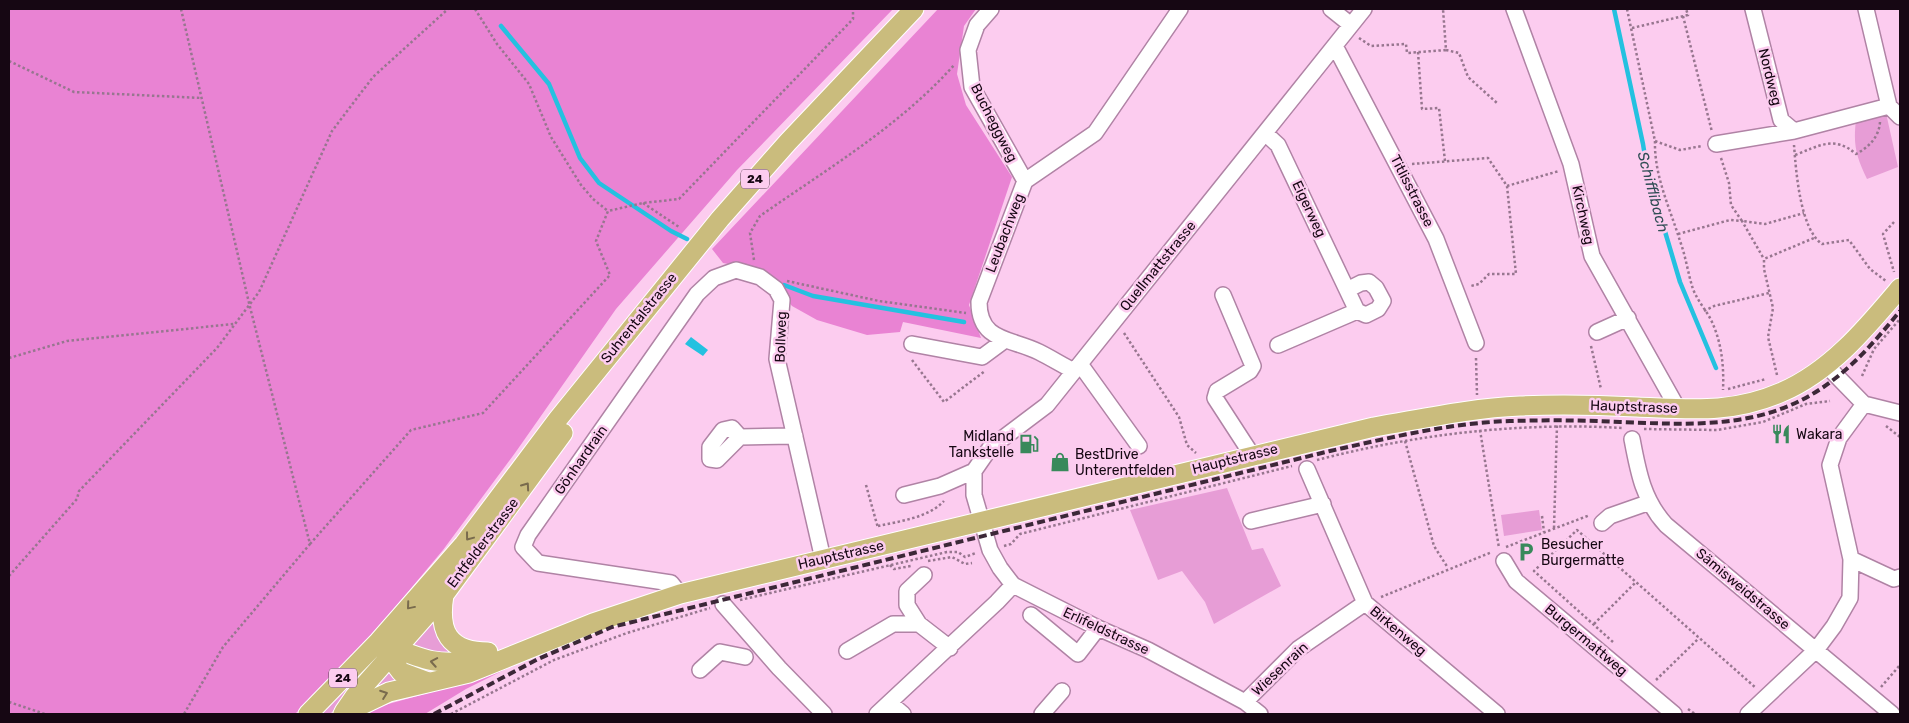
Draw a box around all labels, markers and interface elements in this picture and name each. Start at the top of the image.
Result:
street label: Nordweg [1755,47,1785,107]
street label: Bucheggweg [967,81,1021,165]
water label: Schifflibach [1634,150,1672,234]
street label: Titlisstrasse [1387,152,1437,230]
road number: 24 [741,170,769,188]
street label: Eigerweg [1288,178,1330,240]
street label: Kirchweg [1568,184,1598,246]
street label: Leubachweg [982,191,1028,275]
street label: Quellmattstrasse [1116,217,1200,315]
street label: Suhrentalstrasse [597,269,681,367]
street label: Bollweg [772,311,790,363]
street label: Hauptstrasse [1590,397,1678,417]
street label: Gönhardrain [551,422,611,498]
restaurant icon: Wakara [1770,423,1792,445]
place label: Wakara [1796,426,1842,443]
place label: Midland Tankstelle [949,428,1014,461]
fuel station icon: Midland Tankstelle [1018,433,1040,455]
street label: Hauptstrasse [1190,440,1280,478]
place label: BestDrive Unterentfelden [1075,446,1175,479]
shop icon: BestDrive Unterentfelden [1049,451,1071,473]
one-way arrow [520,482,529,491]
street label: Entfelderstrasse [444,495,522,591]
one-way arrow [466,531,475,541]
place label: Besucher Burgermatte [1541,536,1625,569]
street label: Hauptstrasse [796,537,886,573]
parking icon: Besucher Burgermatte [1515,541,1537,563]
street label: Sämisweidstrasse [1693,545,1794,633]
street label: Burgermattweg [1541,600,1631,680]
one-way arrow [407,601,416,610]
street label: Birkenweg [1366,603,1430,659]
street label: Erlifeldstrasse [1060,604,1152,658]
street label: Wiesenrain [1248,639,1312,699]
one-way arrow [429,658,438,668]
road number: 24 [329,668,357,688]
one-way arrow [379,690,388,700]

